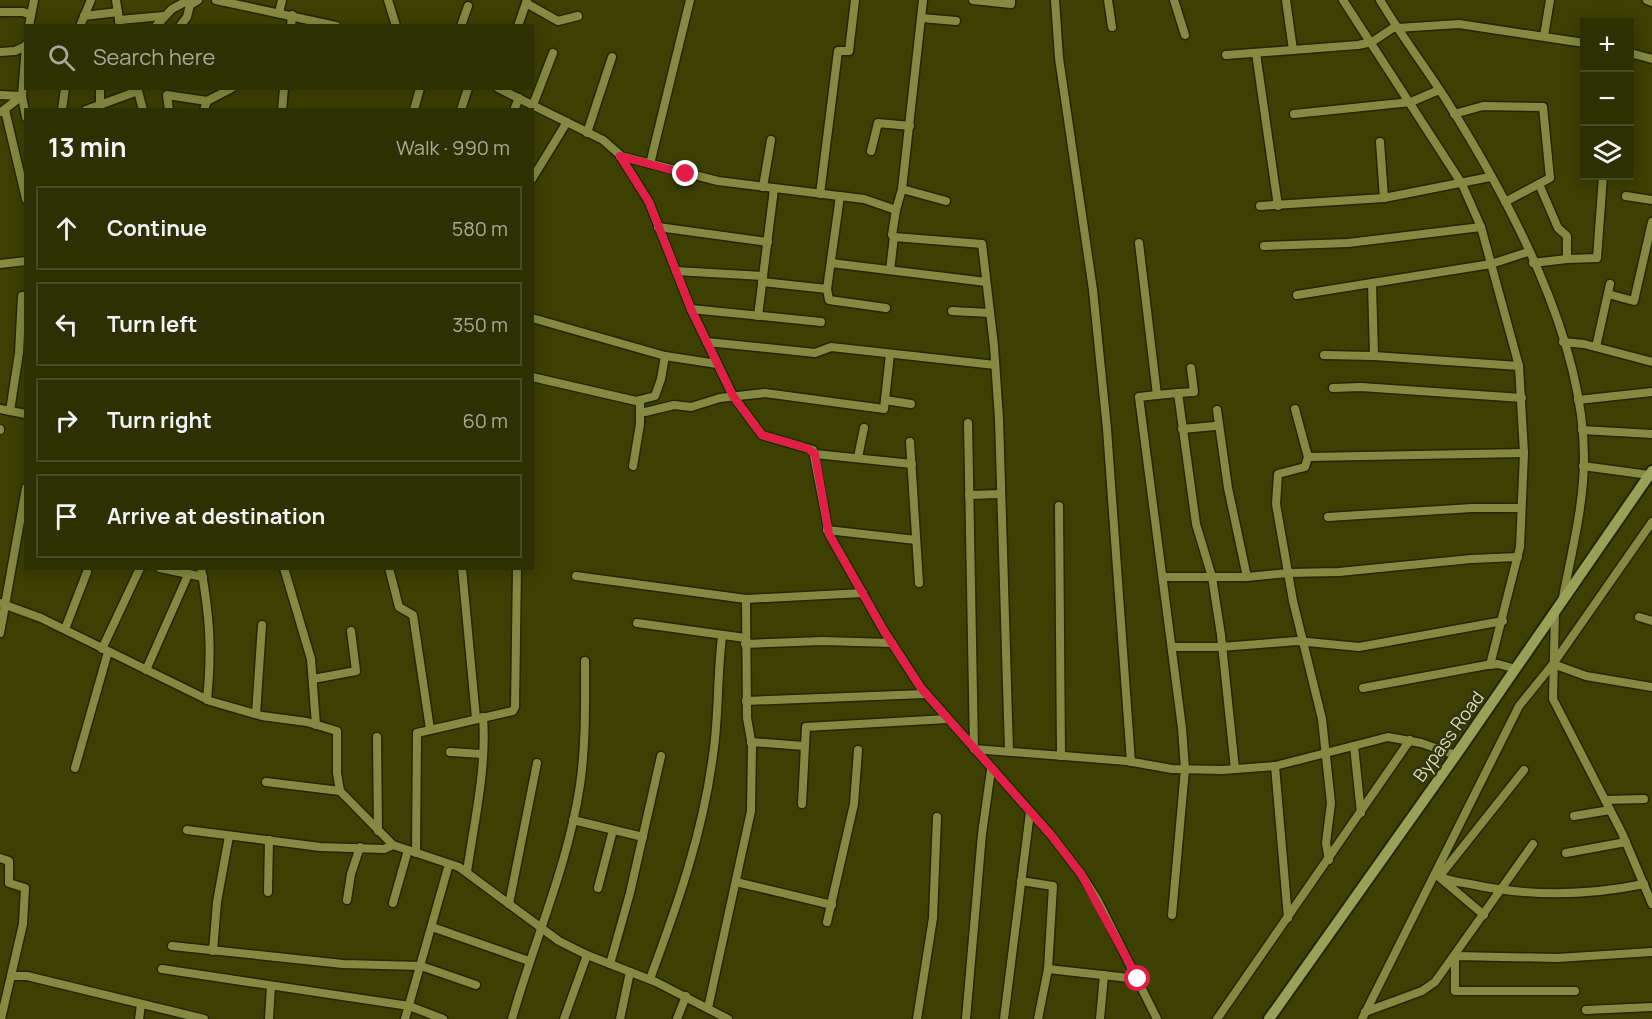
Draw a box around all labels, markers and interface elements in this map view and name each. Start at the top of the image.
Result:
map controls [1580,18,1634,180]
button: + [1580,18,1634,72]
search box [24,24,534,90]
icon: search [45,41,78,74]
text: Search here [93,42,215,72]
button: − [1580,72,1634,126]
button: layers [1580,126,1634,180]
text: 13 min [48,129,127,165]
text: Walk · 990 m [396,134,510,161]
route end [672,160,698,186]
icon: ahead [50,212,83,245]
text: Continue [107,213,207,243]
text: 580 m [452,215,508,242]
icon: left [50,308,83,341]
text: Turn left [107,309,197,339]
text: 350 m [452,311,508,338]
icon: right [50,404,83,437]
text: Turn right [107,405,212,435]
text: 60 m [462,407,508,434]
icon: arrive [50,500,83,533]
text: Arrive at destination [107,501,325,531]
street label: Bypass Road [1407,686,1489,786]
route start [1124,965,1150,991]

